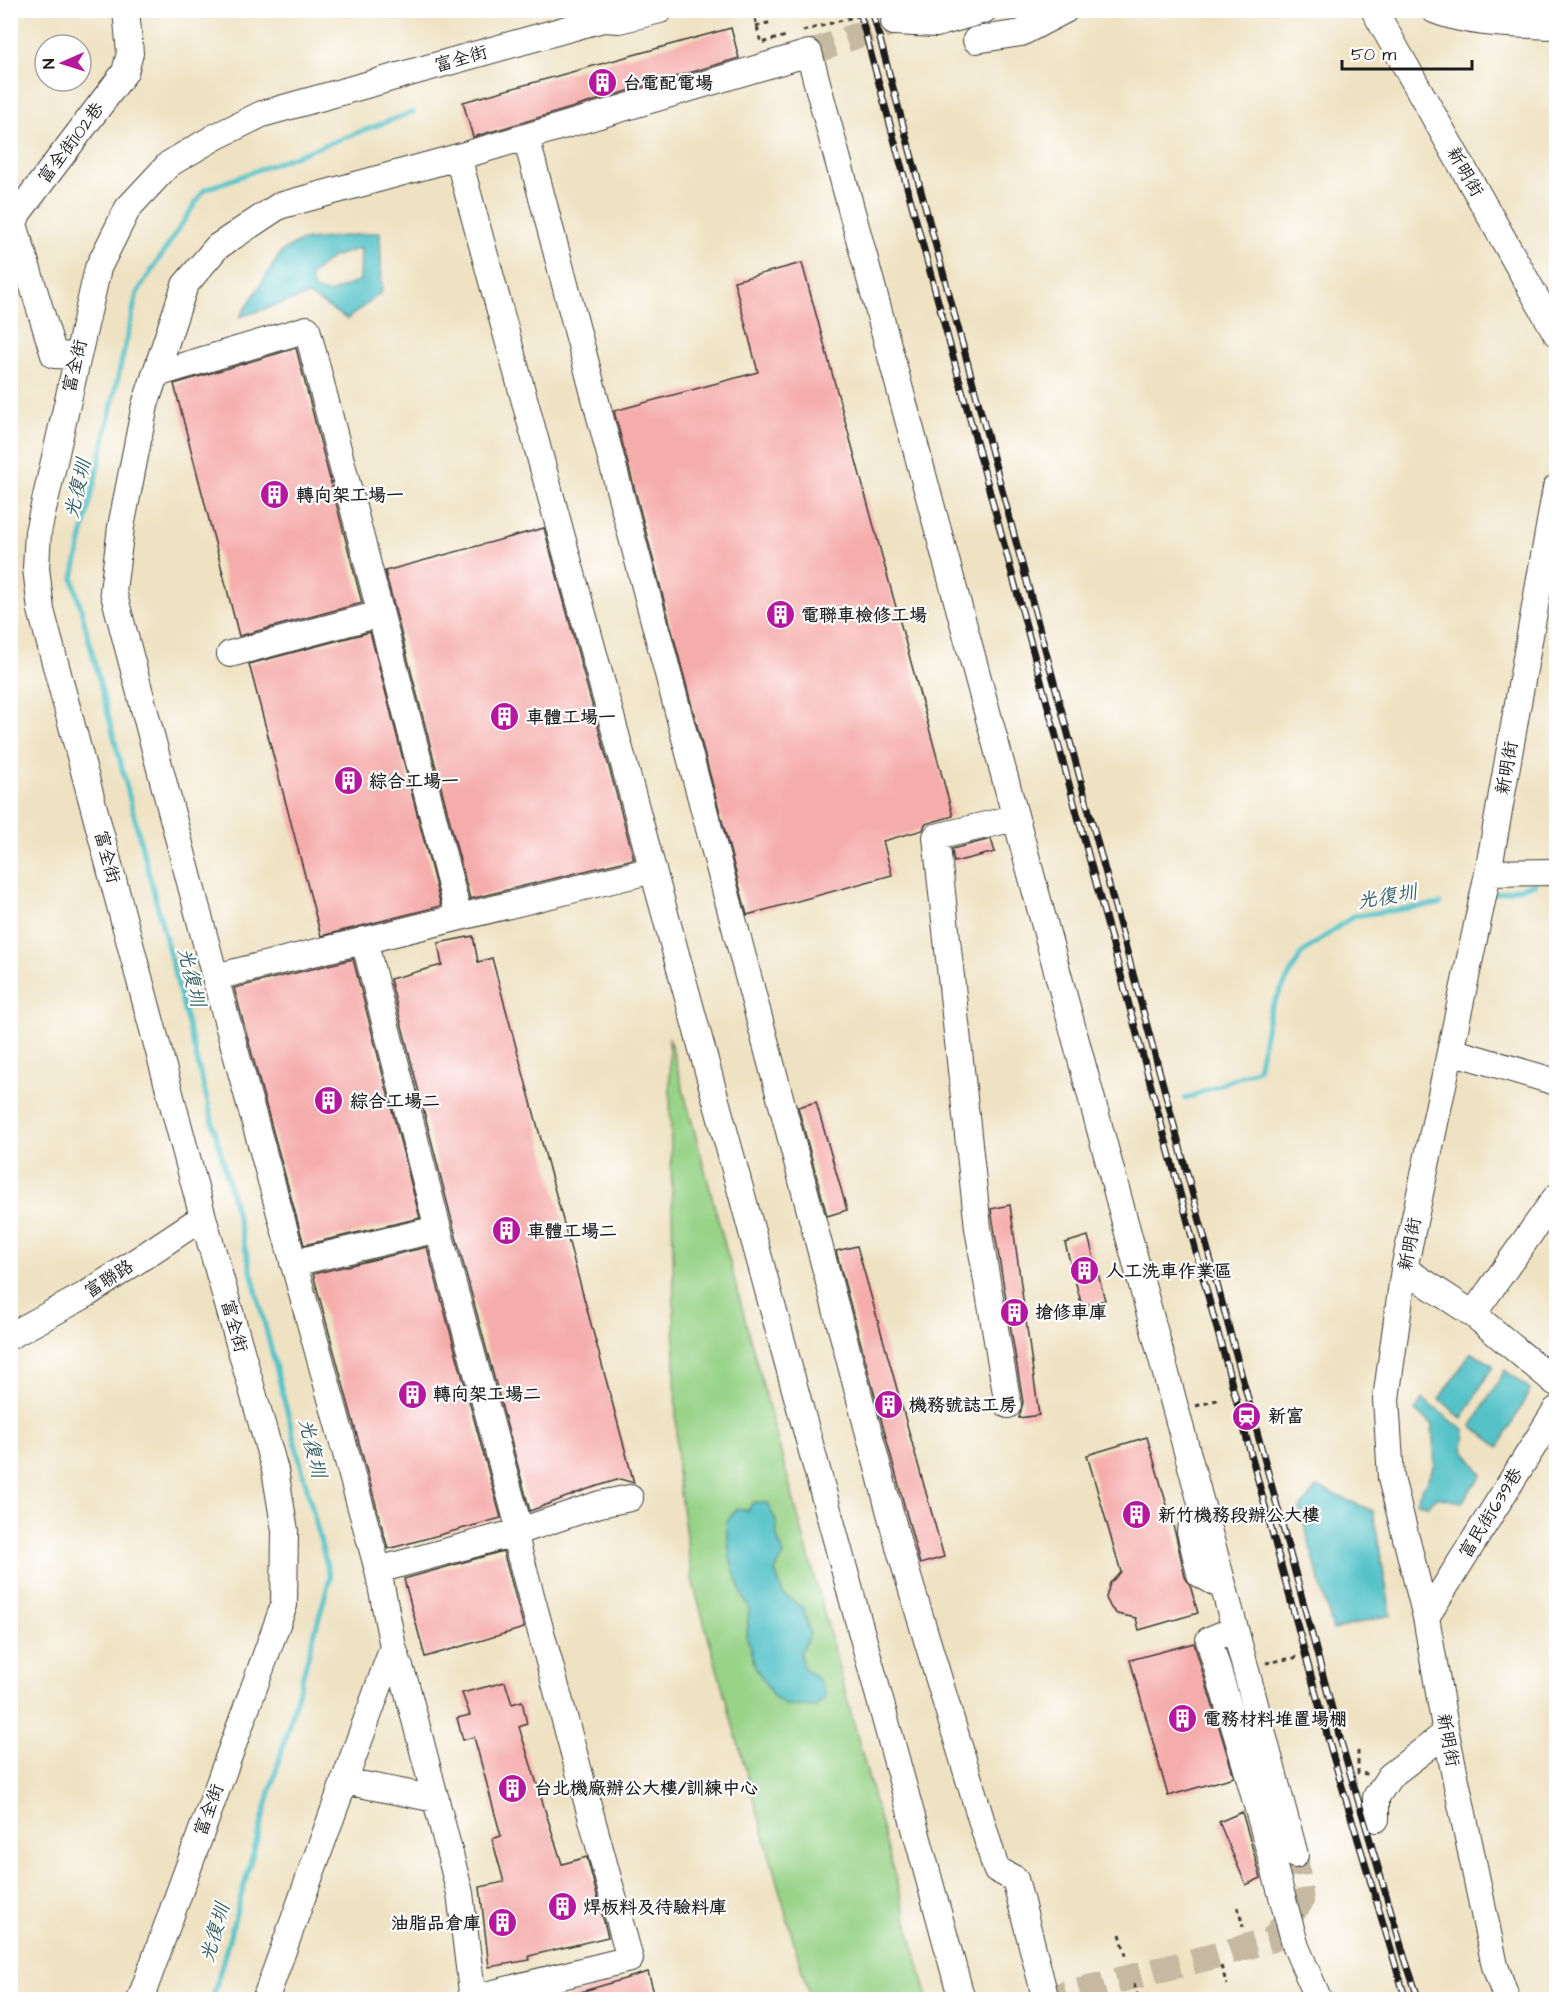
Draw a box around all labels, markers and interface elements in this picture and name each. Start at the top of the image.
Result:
north arrow [33,33,93,93]
scale bar [1342,33,1472,71]
street label: 富全街 [432,40,490,78]
text: 50 m [1351,42,1396,67]
text: N [38,58,60,69]
building icon: 台電配電場 [586,67,618,99]
place label: 台電配電場 [623,71,713,96]
street label: 富全街102巷 [32,97,110,189]
street label: 新明街 [1441,142,1489,202]
street label: 富全街 [57,337,93,395]
water label: 光復圳 [58,455,99,521]
building icon: 轉向架工場一 [259,479,291,511]
place label: 轉向架工場一 [296,483,404,508]
building icon: 電聯車檢修工場 [764,599,796,631]
place label: 電聯車檢修工場 [801,603,927,628]
building icon: 車體工場一 [489,701,521,733]
place label: 車體工場一 [526,705,616,730]
street label: 新明街 [1490,739,1524,797]
building icon: 綜合工場一 [332,765,364,797]
place label: 綜合工場一 [369,769,459,794]
street label: 富全街 [88,828,126,886]
water label: 光復圳 [1355,878,1421,916]
water label: 光復圳 [170,945,212,1011]
building icon: 綜合工場二 [313,1085,345,1117]
place label: 綜合工場二 [350,1089,440,1114]
building icon: 車體工場二 [490,1215,522,1247]
street label: 新明街 [1393,1215,1427,1273]
place label: 車體工場二 [527,1219,617,1244]
street label: 富聯路 [80,1254,138,1304]
building icon: 人工洗車作業區 [1069,1255,1101,1287]
place label: 人工洗車作業區 [1106,1259,1232,1284]
building icon: 搶修車庫 [998,1296,1030,1328]
street label: 富全街 [215,1297,253,1355]
place label: 搶修車庫 [1035,1300,1107,1325]
building icon: 轉向架工場二 [396,1378,428,1410]
place label: 轉向架工場二 [433,1382,541,1407]
building icon: 機務號誌工房 [872,1389,904,1421]
place label: 機務號誌工房 [909,1393,1017,1418]
station icon: 新富 [1231,1400,1263,1432]
place label: 新富 [1268,1404,1304,1429]
water label: 光復圳 [291,1416,333,1482]
street label: 富民街639巷 [1453,1463,1529,1563]
building icon: 新竹機務段辦公大樓 [1121,1499,1153,1531]
place label: 新竹機務段辦公大樓 [1158,1503,1320,1528]
building icon: 電務材料堆置場棚 [1166,1703,1198,1735]
place label: 電務材料堆置場棚 [1203,1707,1347,1732]
street label: 新明街 [1431,1711,1465,1769]
building icon: 台北機廠辦公大樓/訓練中心 [497,1772,529,1804]
place label: 台北機廠辦公大樓/訓練中心 [534,1776,758,1801]
street label: 富全街 [188,1780,230,1840]
building icon: 焊板料及待驗料庫 [546,1891,578,1923]
place label: 焊板料及待驗料庫 [583,1895,727,1920]
water label: 光復圳 [193,1898,237,1966]
building icon: 油脂品倉庫 [486,1907,518,1939]
place label: 油脂品倉庫 [391,1911,481,1936]

